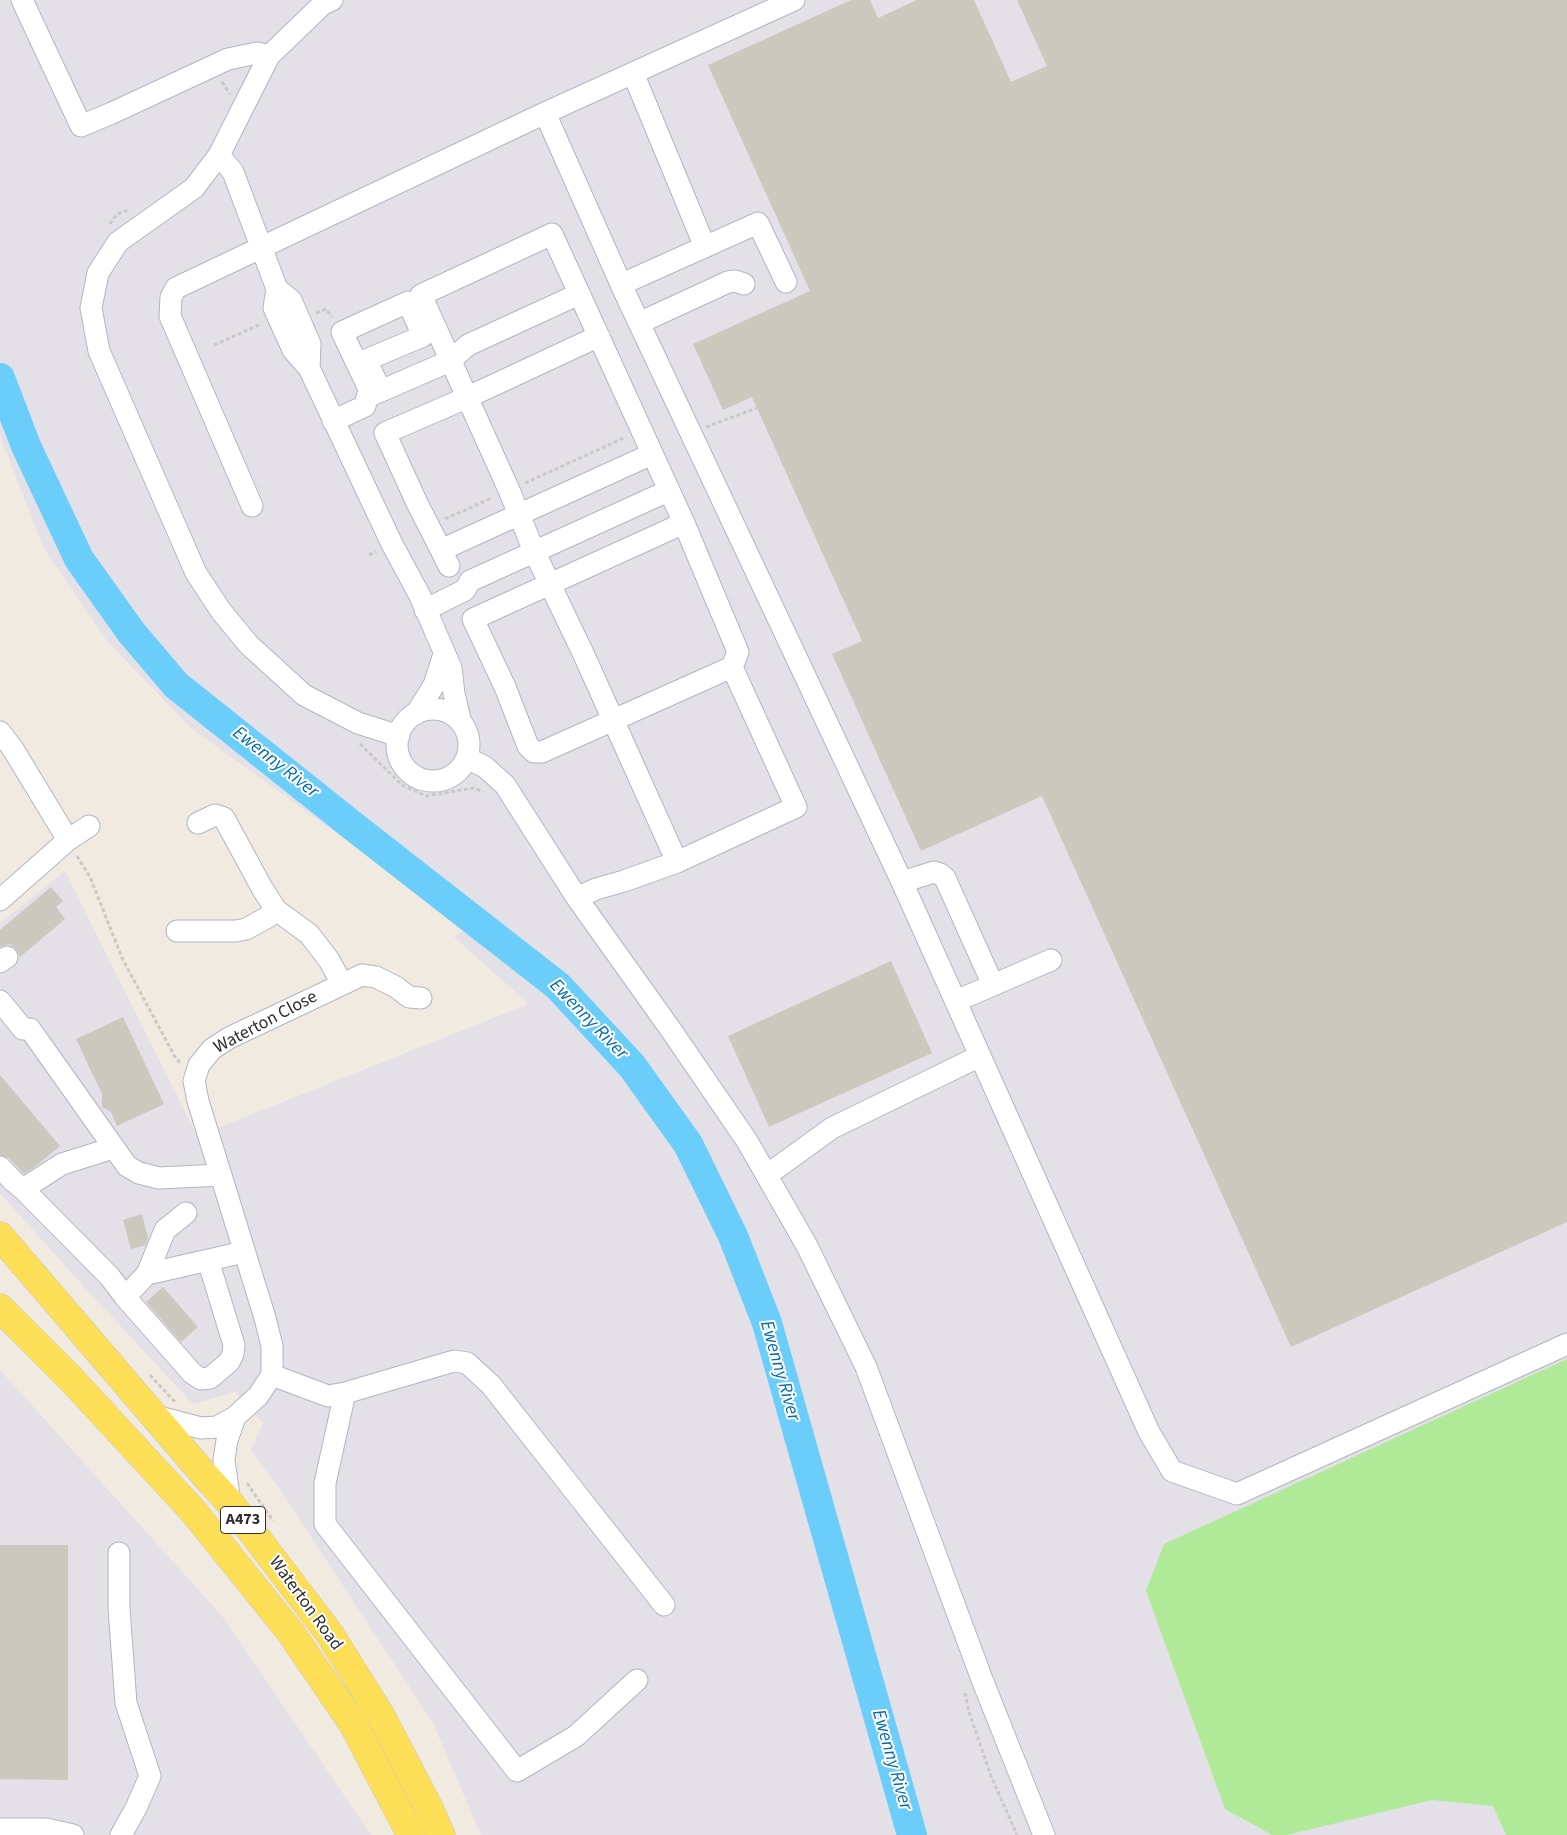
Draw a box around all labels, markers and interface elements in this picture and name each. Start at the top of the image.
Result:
water label: Ewenny River [227,722,323,804]
water label: Ewenny River [544,975,632,1065]
street label: Waterton Close [211,987,321,1059]
water label: Ewenny River [754,1318,804,1424]
road number: A473 [220,1506,266,1534]
street label: Waterton Road [264,1553,346,1655]
water label: Ewenny River [866,1707,916,1813]

